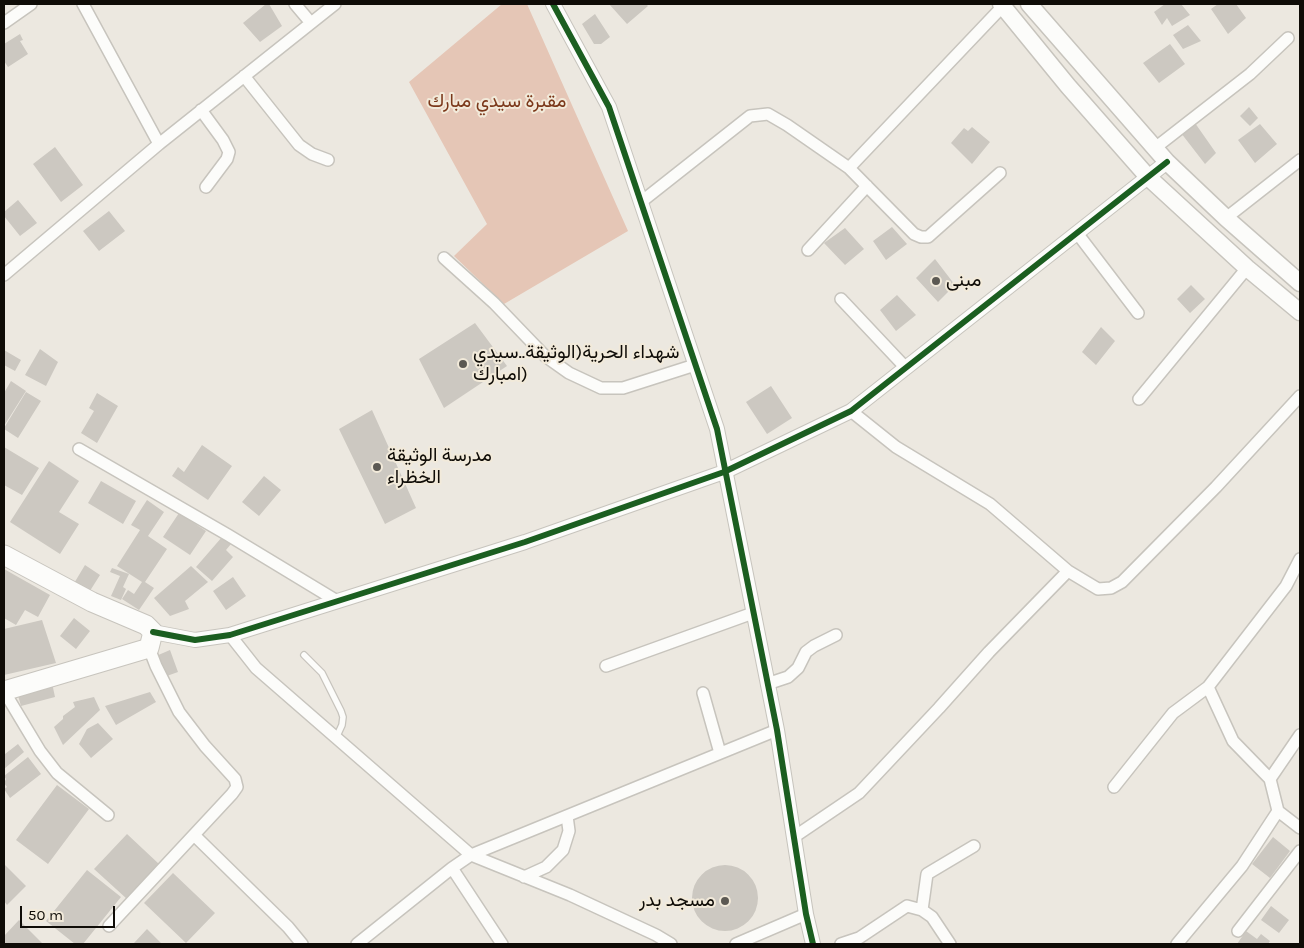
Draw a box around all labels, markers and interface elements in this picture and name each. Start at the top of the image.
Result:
park label: مقبرة سيدي مبارك [428,91,566,113]
place label: مبنى [946,270,981,292]
marker: مبنى [930,275,942,287]
place label: شهداء الحرية(الوثيقة..سيدي امبارك) [473,342,679,386]
marker: شهداء الحرية(الوثيقة..سيدي امبارك) [457,358,469,370]
place label: مدرسة الوثيقة الخظراء [387,445,492,489]
marker: مدرسة الوثيقة الخظراء [371,461,383,473]
place label: مسجد بدر [639,890,715,912]
marker: مسجد بدر [719,895,731,907]
scale bar [22,896,118,928]
text: 50 m [28,906,63,924]

